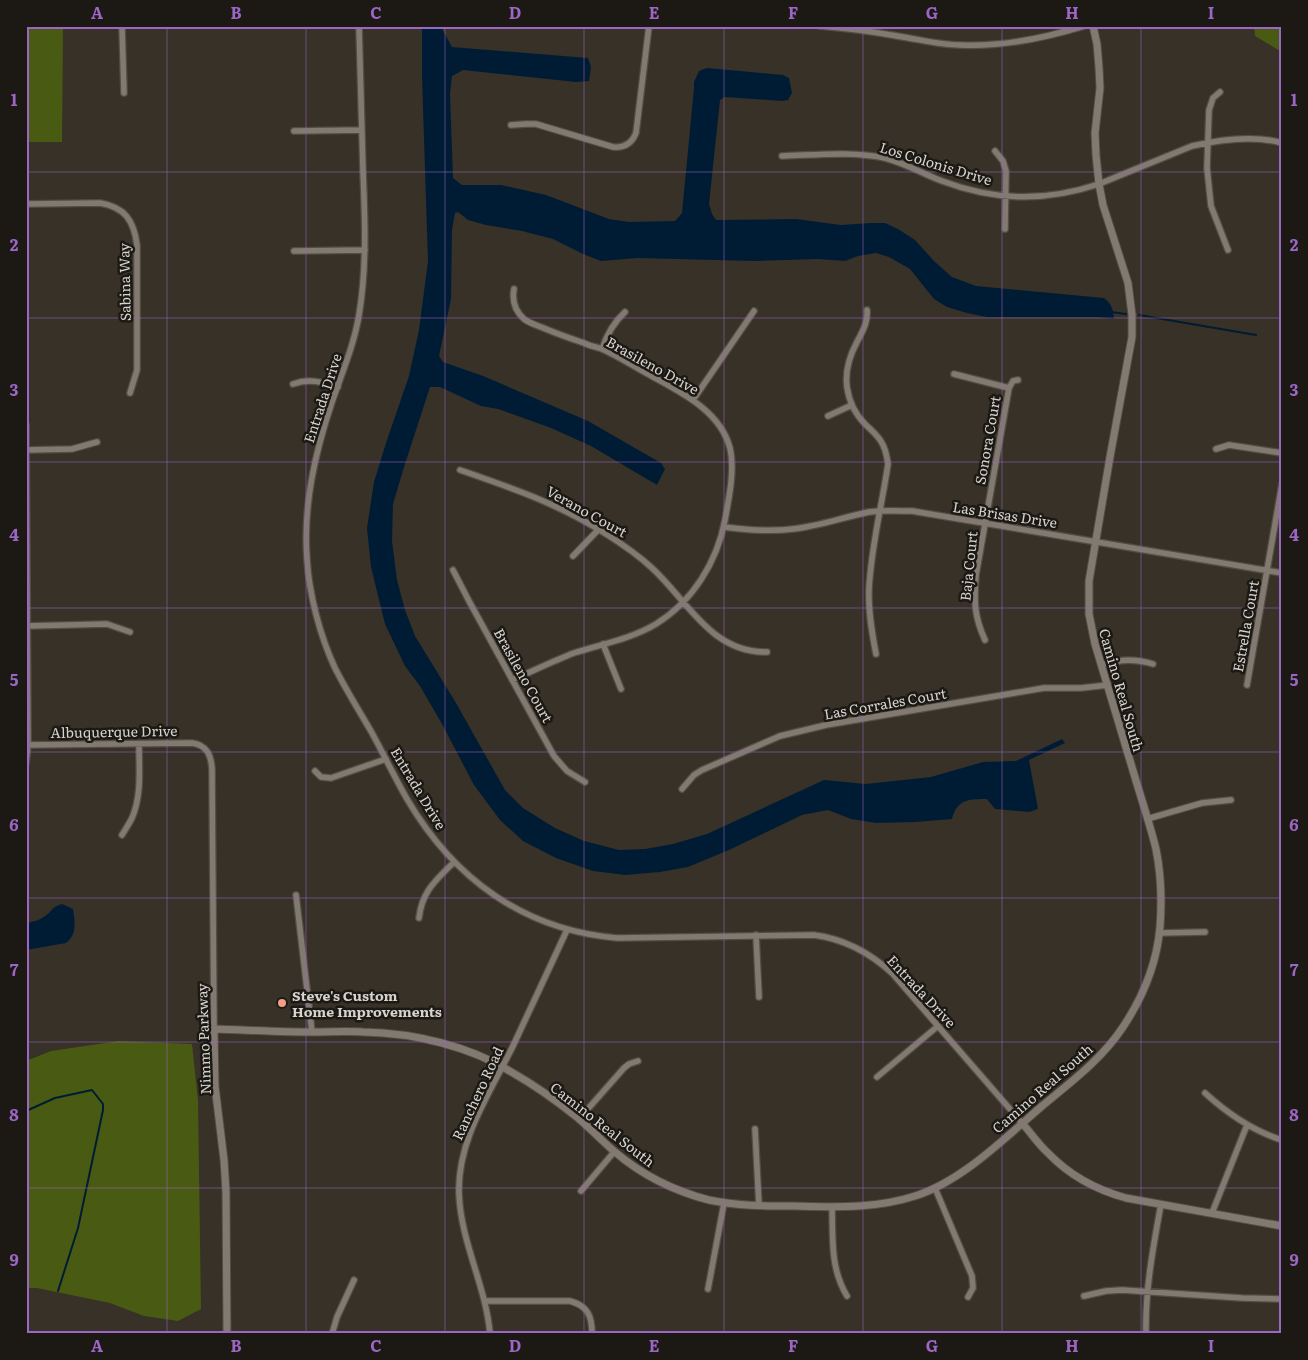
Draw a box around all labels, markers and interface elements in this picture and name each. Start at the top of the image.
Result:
text: A [91,0,103,24]
text: B [230,0,242,24]
text: C [370,0,382,24]
text: D [509,0,521,24]
text: E [649,0,660,24]
text: F [788,0,798,24]
text: G [926,0,938,24]
text: H [1065,0,1079,24]
text: I [1208,0,1214,24]
text: 1 [11,87,18,111]
text: 1 [1291,87,1298,111]
street label: Los Colonis Drive [877,136,995,190]
text: 2 [10,232,19,256]
text: 2 [1290,232,1299,256]
street label: Sabina Way [113,242,135,321]
street label: Brasileno Drive [603,331,703,399]
street label: Entrada Drive [298,351,346,445]
text: 3 [10,377,19,401]
text: 3 [1290,377,1299,401]
street label: Sonora Court [969,394,1005,486]
street label: Verano Court [543,481,631,542]
street label: Las Brisas Drive [951,496,1059,532]
text: 4 [9,522,19,546]
text: 4 [1289,522,1299,546]
street label: Baja Court [954,530,982,602]
street label: Estrella Court [1227,578,1263,673]
street label: Brasileno Court [490,624,558,726]
street label: Camino Real South [1095,626,1149,754]
text: 5 [10,667,19,691]
text: 5 [1290,667,1299,691]
street label: Las Corrales Court [822,682,948,724]
street label: Albuquerque Drive [50,720,178,742]
street label: Entrada Drive [387,743,451,833]
text: 6 [9,812,19,836]
text: 6 [1289,812,1299,836]
street label: Entrada Drive [883,950,961,1032]
text: 7 [10,957,19,981]
text: 7 [1290,957,1299,981]
street label: Nimmo Parkway [191,982,215,1095]
place label: Steve's Custom Home Improvements [292,985,442,1021]
marker: Steve's Custom Home Improvements [276,997,288,1009]
street label: Camino Real South [987,1039,1097,1137]
street label: Ranchero Road [447,1043,508,1143]
street label: Camino Real South [547,1077,659,1171]
text: 8 [9,1102,19,1126]
text: 8 [1289,1102,1299,1126]
text: 9 [9,1247,19,1271]
text: 9 [1289,1247,1299,1271]
text: A [91,1333,103,1357]
text: B [230,1333,242,1357]
text: C [370,1333,382,1357]
text: D [509,1333,521,1357]
text: E [649,1333,660,1357]
text: F [788,1333,798,1357]
text: G [926,1333,938,1357]
text: H [1065,1333,1079,1357]
text: I [1208,1333,1214,1357]

